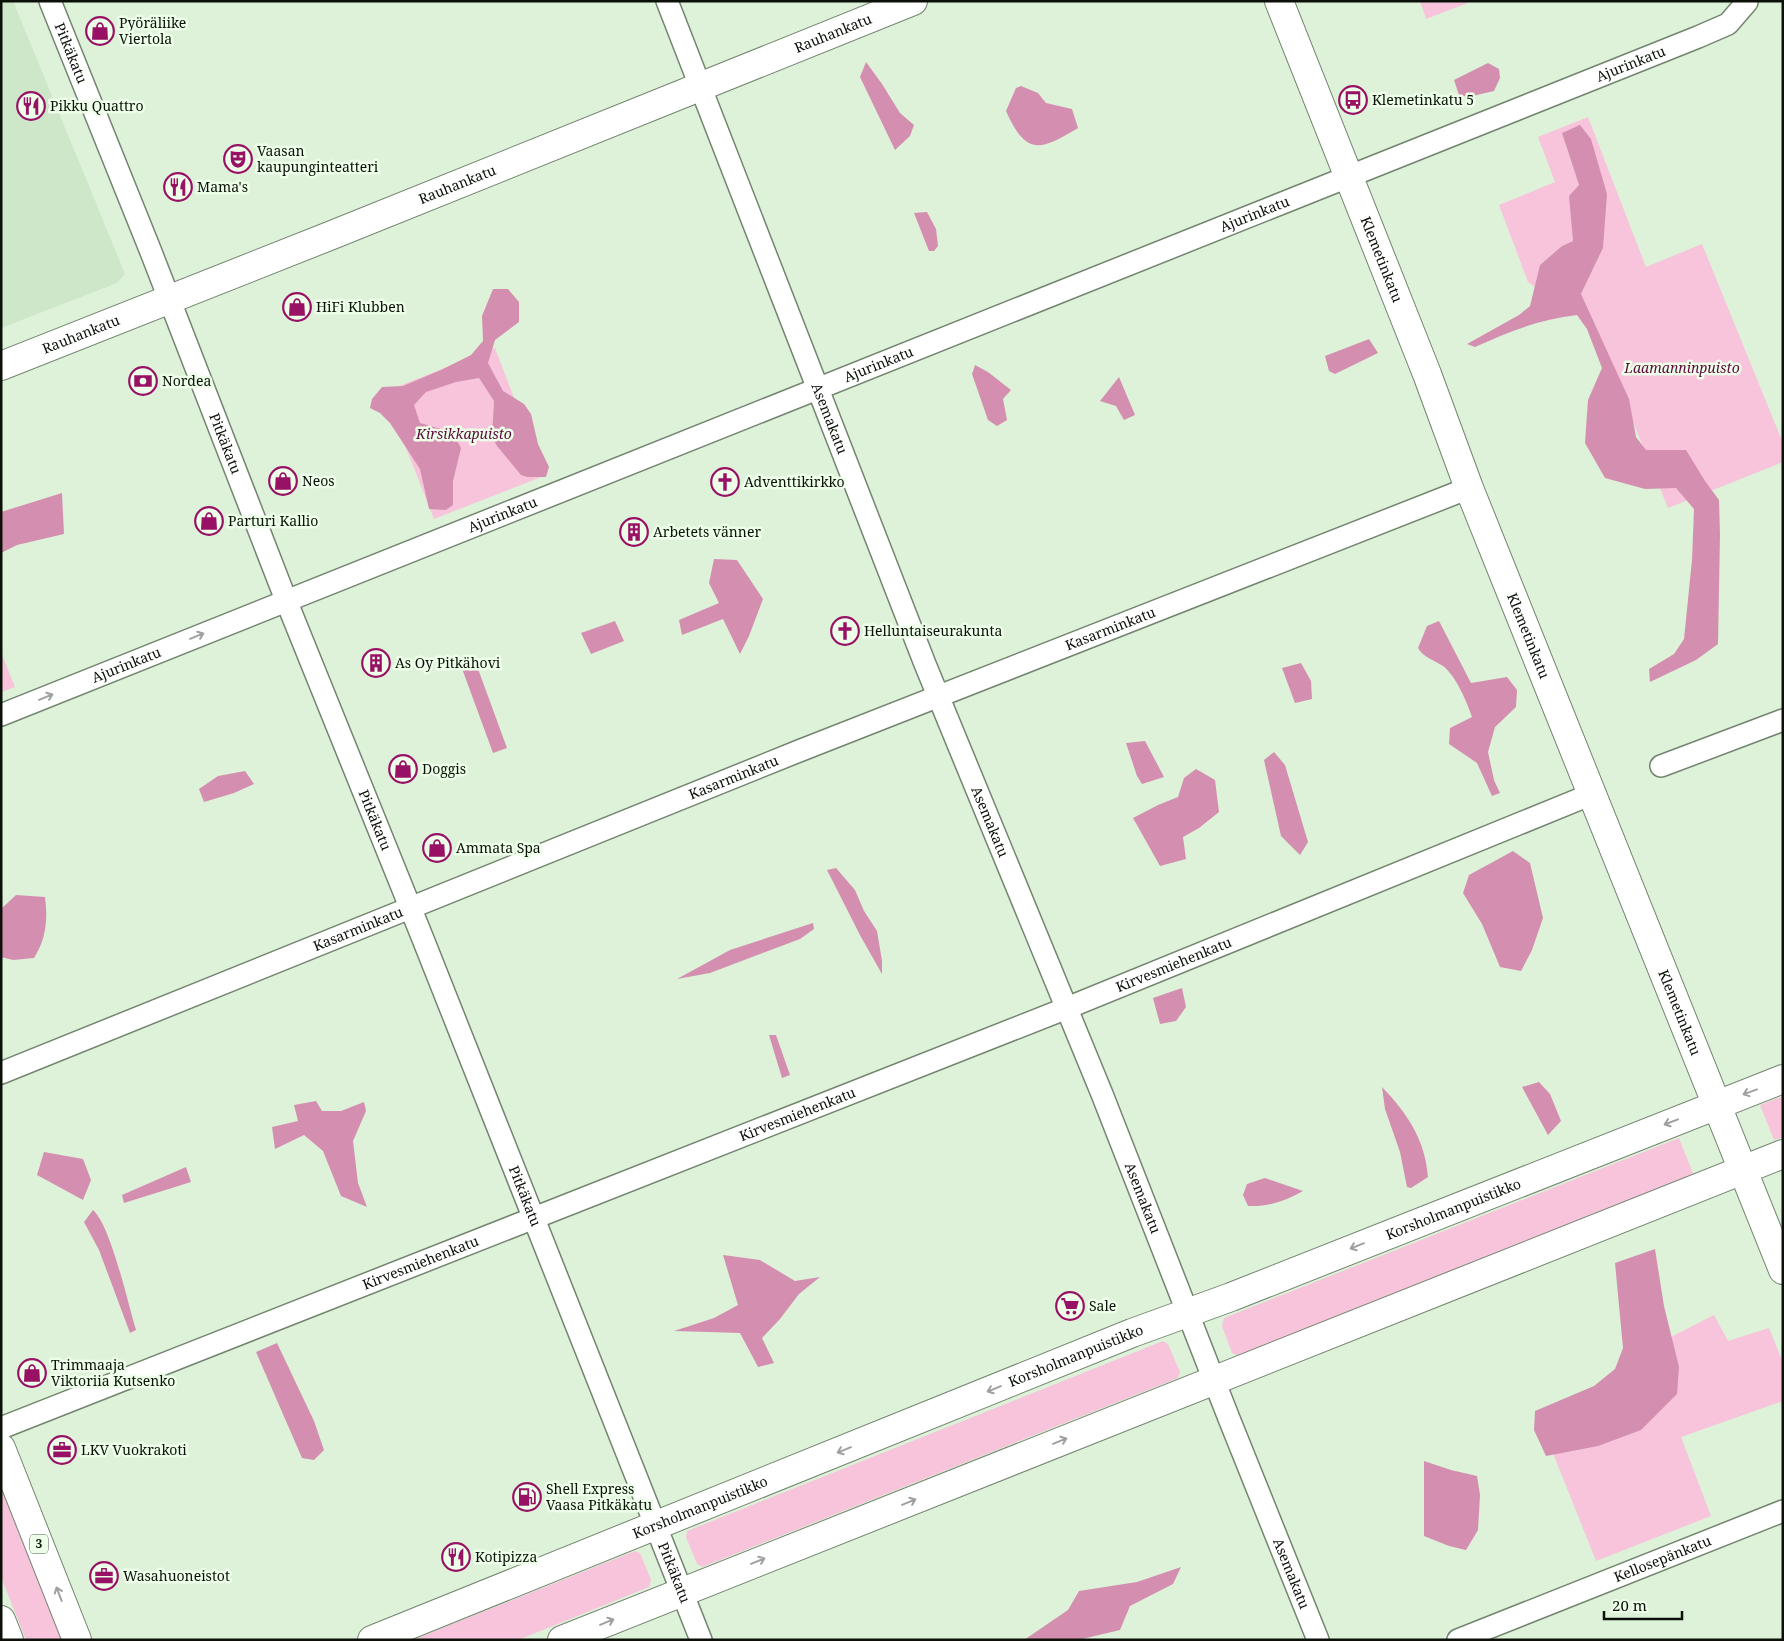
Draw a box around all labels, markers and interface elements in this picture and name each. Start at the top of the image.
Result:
street label: Rauhankatu [791,9,874,57]
place label: Pyöräliike Viertola [119,13,186,48]
shop icon: Pyöräliike Viertola [85,16,115,46]
street label: Pitkäkatu [51,20,92,86]
street label: Ajurinkatu [1593,41,1668,86]
bus stop icon: Klemetinkatu 5 [1338,85,1368,115]
place label: Klemetinkatu 5 [1372,90,1474,109]
restaurant icon: Pikku Quattro [16,91,46,121]
place label: Pikku Quattro [50,96,144,115]
place label: Vaasan kaupunginteatteri [257,141,379,176]
theatre icon: Vaasan kaupunginteatteri [223,144,253,174]
street label: Rauhankatu [416,160,499,208]
restaurant icon: Mama's [163,172,193,202]
place label: Mama's [197,177,248,196]
street label: Ajurinkatu [1217,191,1292,236]
street label: Klemetinkatu [1356,214,1408,305]
shop icon: HiFi Klubben [282,292,312,322]
place label: HiFi Klubben [316,297,405,316]
street label: Rauhankatu [39,310,122,358]
street label: Ajurinkatu [841,342,916,386]
park label: Laamanninpuisto [1623,358,1740,377]
bank icon: Nordea [128,366,158,396]
place label: Nordea [162,371,211,390]
street label: Asemakatu [808,380,852,457]
street label: Pitkäkatu [205,410,246,477]
park label: Kirsikkapuisto [415,424,512,443]
shop icon: Neos [268,466,298,496]
church icon: Adventtikirkko [710,467,740,497]
place label: Neos [302,471,335,490]
place label: Adventtikirkko [744,472,845,491]
street label: Ajurinkatu [465,492,540,537]
shop icon: Parturi Kallio [194,506,224,536]
place label: Parturi Kallio [228,511,318,530]
building icon: Arbetets vänner [619,517,649,547]
place label: Arbetets vänner [653,522,761,541]
street label: Klemetinkatu [1503,590,1555,681]
street label: Kasarminkatu [1062,602,1158,655]
church icon: Helluntaiseurakunta [830,616,860,646]
place label: Helluntaiseurakunta [864,621,1002,640]
one-way arrow [189,631,204,640]
street label: Ajurinkatu [89,642,164,687]
building icon: As Oy Pitkähovi [361,648,391,678]
place label: As Oy Pitkähovi [395,653,501,672]
one-way arrow [39,691,54,700]
street label: Kasarminkatu [686,750,781,804]
shop icon: Doggis [388,754,418,784]
place label: Doggis [422,759,466,778]
street label: Asemakatu [967,783,1013,860]
street label: Pitkäkatu [355,787,396,853]
shop icon: Ammata Spa [422,833,452,863]
place label: Ammata Spa [456,838,541,857]
street label: Kasarminkatu [310,902,406,955]
street label: Kirvesmiehenkatu [1113,932,1234,996]
street label: Klemetinkatu [1654,967,1706,1058]
street label: Kirvesmiehenkatu [736,1082,858,1145]
one-way arrow [1743,1088,1758,1097]
one-way arrow [1664,1118,1679,1127]
street label: Asemakatu [1121,1159,1166,1236]
street label: Pitkäkatu [505,1163,546,1229]
street label: Korsholmanpuistikko [1383,1173,1524,1244]
street label: Kirvesmiehenkatu [360,1231,481,1294]
one-way arrow [1350,1243,1365,1252]
supermarket icon: Sale [1055,1291,1085,1321]
place label: Sale [1089,1296,1116,1315]
street label: Korsholmanpuistikko [1005,1320,1146,1391]
place label: Trimmaaja Viktoriia Kutsenko [51,1355,175,1390]
shop icon: Trimmaaja Viktoriia Kutsenko [17,1358,47,1388]
one-way arrow [987,1385,1002,1394]
office icon: LKV Vuokrakoti [47,1435,77,1465]
one-way arrow [1052,1436,1067,1446]
place label: LKV Vuokrakoti [81,1440,187,1459]
one-way arrow [837,1446,852,1455]
street label: Korsholmanpuistikko [630,1471,770,1543]
place label: Shell Express Vaasa Pitkäkatu [546,1479,652,1514]
fuel station icon: Shell Express Vaasa Pitkäkatu [512,1482,542,1512]
one-way arrow [901,1496,916,1506]
street label: Kellosepänkatu [1611,1530,1714,1586]
road number: 3 [30,1535,48,1554]
street label: Asemakatu [1269,1535,1315,1612]
street label: Pitkäkatu [654,1539,695,1606]
restaurant icon: Kotipizza [441,1542,471,1572]
place label: Kotipizza [475,1547,537,1566]
one-way arrow [750,1556,765,1566]
office icon: Wasahuoneistot [89,1561,119,1591]
place label: Wasahuoneistot [123,1566,230,1585]
one-way arrow [54,1587,63,1603]
scale bar [1604,1588,1682,1620]
text: 20 m [1612,1595,1647,1615]
one-way arrow [599,1616,614,1626]

